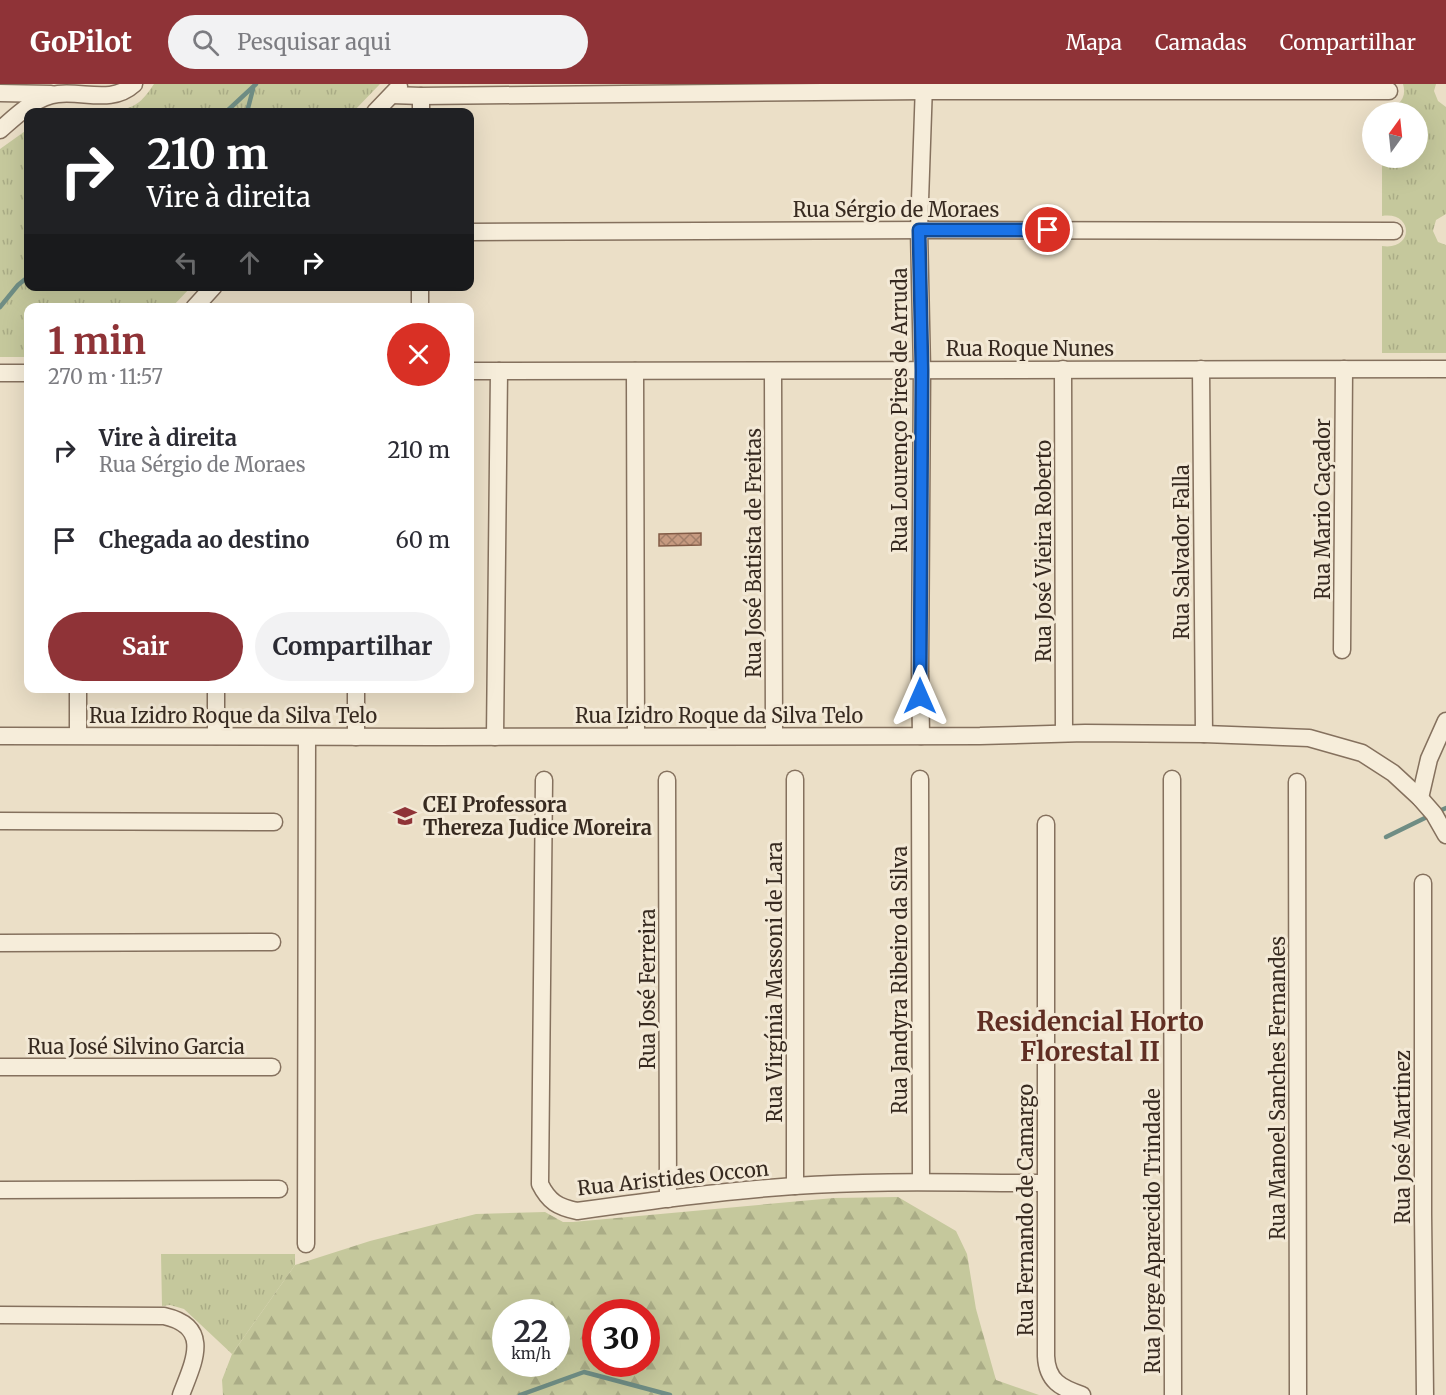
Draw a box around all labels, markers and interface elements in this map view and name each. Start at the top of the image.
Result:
search box [168,15,588,69]
text: GoPilot [30,24,132,60]
icon: search [189,26,222,59]
text: Pesquisar aqui [237,28,391,56]
text: Mapa [1066,29,1122,56]
text: Camadas [1155,29,1247,56]
text: Compartilhar [1280,29,1416,56]
north arrow [1362,102,1428,168]
map controls [1362,102,1428,168]
text: 210 m [147,128,268,180]
icon: right [48,132,126,210]
text: Vire à direita [147,180,311,214]
street label: Rua Sérgio de Moraes [793,197,999,222]
pin [1022,204,1073,255]
icon: arrive [1031,213,1064,246]
icon: left [170,246,203,279]
icon: ahead [233,246,266,279]
icon: right [296,246,329,279]
street label: Rua Lourenço Pires de Arruda [887,267,912,552]
text: 1 min [48,319,146,364]
button: close [387,323,450,386]
street label: Rua Roque Nunes [946,336,1114,361]
text: 270 m · 11:57 [48,364,163,389]
street label: Rua Mario Caçador [1310,418,1335,600]
text: Vire à direita [99,424,237,452]
street label: Rua José Batista de Freitas [741,428,766,678]
icon: right [48,434,81,467]
text: 210 m [387,436,450,464]
street label: Rua José Vieira Roberto [1031,439,1056,662]
text: Rua Sérgio de Moraes [99,452,306,477]
street label: Rua Salvador Falla [1169,464,1194,640]
icon: arrive [48,524,81,557]
text: Chegada ao destino [99,526,309,554]
text: 60 m [396,526,450,554]
button: Sair [48,612,243,681]
button: Compartilhar [255,612,450,681]
position arrow [888,664,952,728]
street label: Rua Izidro Roque da Silva Telo [89,703,377,728]
street label: Rua Izidro Roque da Silva Telo [575,703,863,728]
place label: CEI Professora Thereza Judice Moreira [423,792,652,840]
school or university icon: CEI Professora Thereza Judice Moreira [392,803,418,829]
street label: Rua Virgínia Massoni de Lara [762,841,787,1122]
street label: Rua Jandyra Ribeiro da Silva [887,846,912,1114]
street label: Rua José Ferreira [635,908,660,1070]
street label: Rua Manoel Sanches Fernandes [1265,936,1290,1240]
district label: Residencial Horto Florestal II [976,1005,1204,1068]
street label: Rua José Silvino Garcia [27,1034,245,1059]
street label: Rua José Martinez [1390,1050,1415,1224]
street label: Rua Fernando de Camargo [1013,1083,1038,1336]
street label: Rua Jorge Aparecido Trindade [1140,1088,1165,1374]
street label: Rua Aristides Occon [576,1156,770,1200]
speed limit sign: 30 [582,1299,660,1377]
text: 22 [514,1312,548,1350]
text: km/h [511,1344,551,1363]

